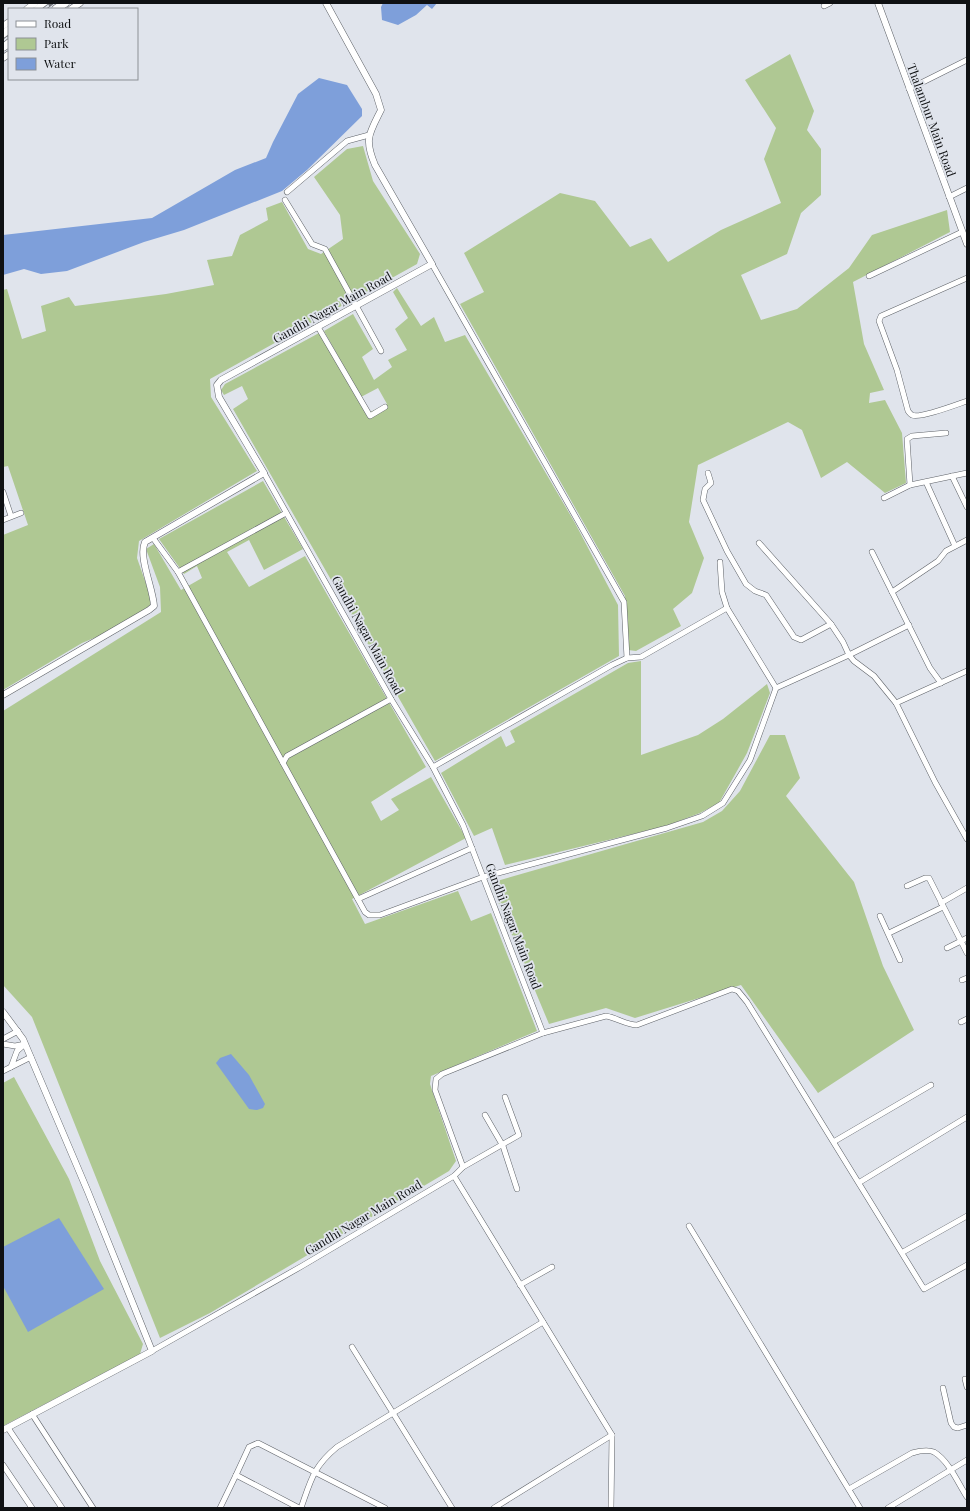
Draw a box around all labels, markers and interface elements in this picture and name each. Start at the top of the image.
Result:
legend [8,8,138,80]
text: Road [44,15,71,31]
text: Park [44,35,69,51]
text: Water [43,55,77,71]
street label: Thalambur Main Road [904,61,960,179]
street label: Gandhi Nagar Main Road [270,268,394,346]
street label: Gandhi Nagar Main Road [329,573,407,697]
street label: Gandhi Nagar Main Road [483,861,545,991]
street label: Gandhi Nagar Main Road [302,1176,425,1258]

